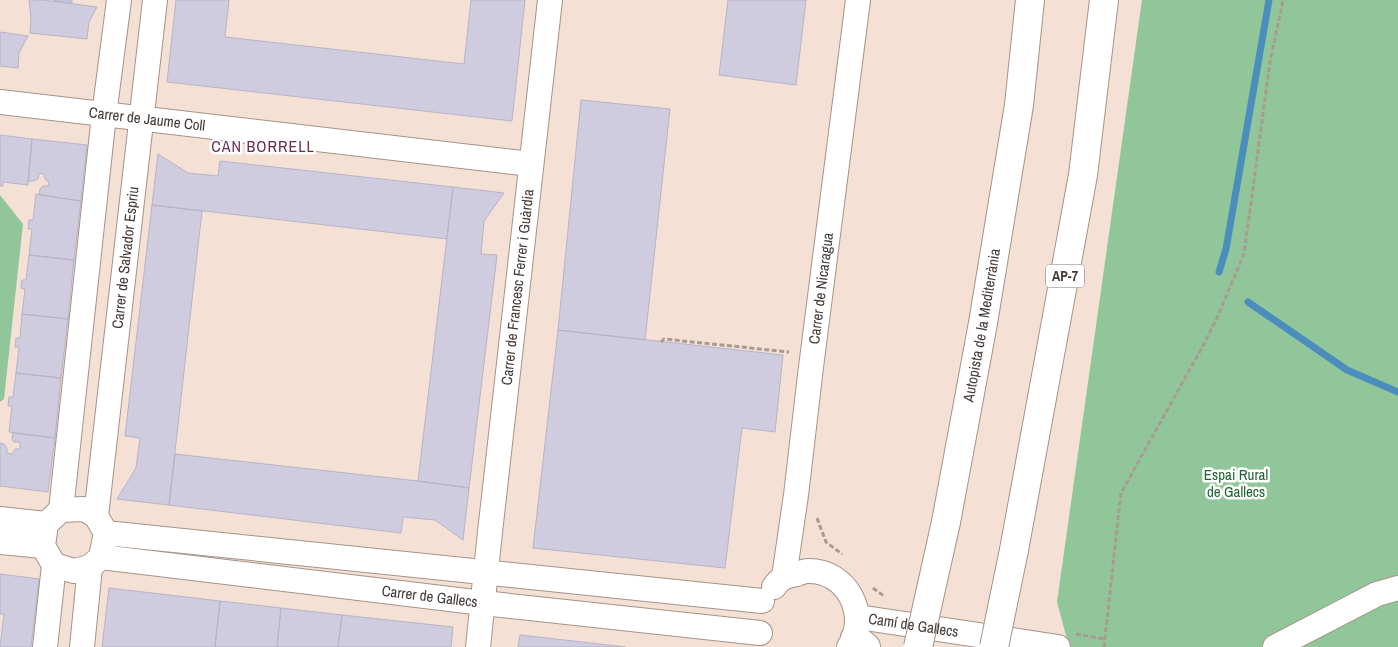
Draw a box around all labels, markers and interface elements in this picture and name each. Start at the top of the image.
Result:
street label: Carrer de Jaume Coll [88,101,206,136]
district label: CAN BORRELL [211,135,315,157]
street label: Carrer de Salvador Espriu [106,185,144,330]
street label: Carrer de Francesc Ferrer i Guàrdia [496,188,539,386]
street label: Carrer de Nicaragua [803,231,838,345]
street label: Autopista de la Mediterrània [957,247,1005,405]
road number: AP-7 [1046,264,1084,288]
park label: Espai Rural de Gallecs [1204,464,1268,502]
street label: Carrer de Gallecs [381,580,479,612]
street label: Camí de Gallecs [867,608,960,642]

